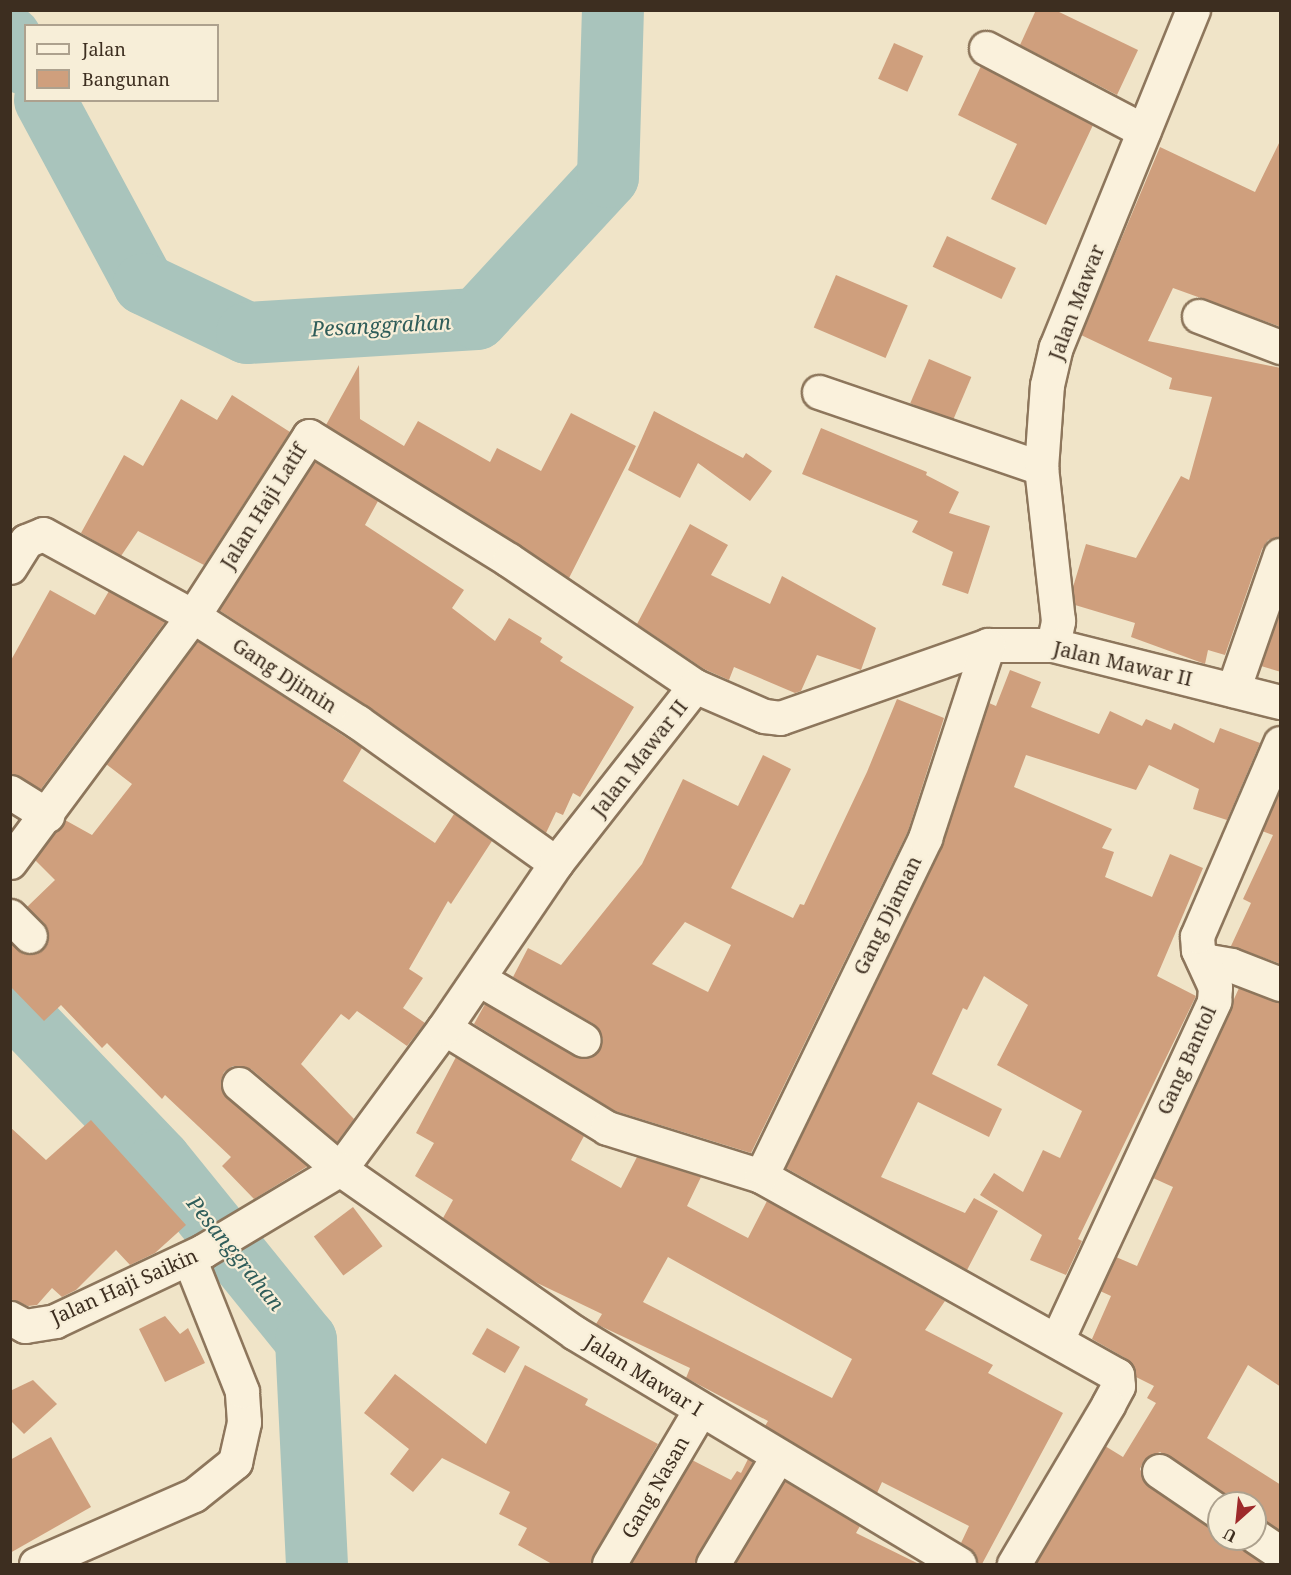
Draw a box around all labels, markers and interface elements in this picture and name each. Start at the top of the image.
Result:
legend [24,24,219,102]
text: Jalan [82,37,126,61]
text: Bangunan [82,67,170,91]
street label: Jalan Mawar [1043,241,1109,363]
water label: Pesanggrahan [310,309,452,341]
street label: Jalan Haji Latif [215,439,311,573]
street label: Gang Djimin [228,632,342,718]
street label: Jalan Mawar II [1051,635,1195,691]
street label: Jalan Mawar II [586,695,692,821]
street label: Gang Djaman [848,852,926,978]
street label: Gang Bantol [1151,1002,1221,1118]
water label: Pesanggrahan [182,1191,290,1315]
street label: Jalan Haji Saikin [47,1243,201,1329]
street label: Jalan Mawar I [581,1329,707,1421]
street label: Gang Nasan [616,1432,694,1542]
north arrow [1207,1491,1267,1551]
text: U [1219,1523,1240,1548]

